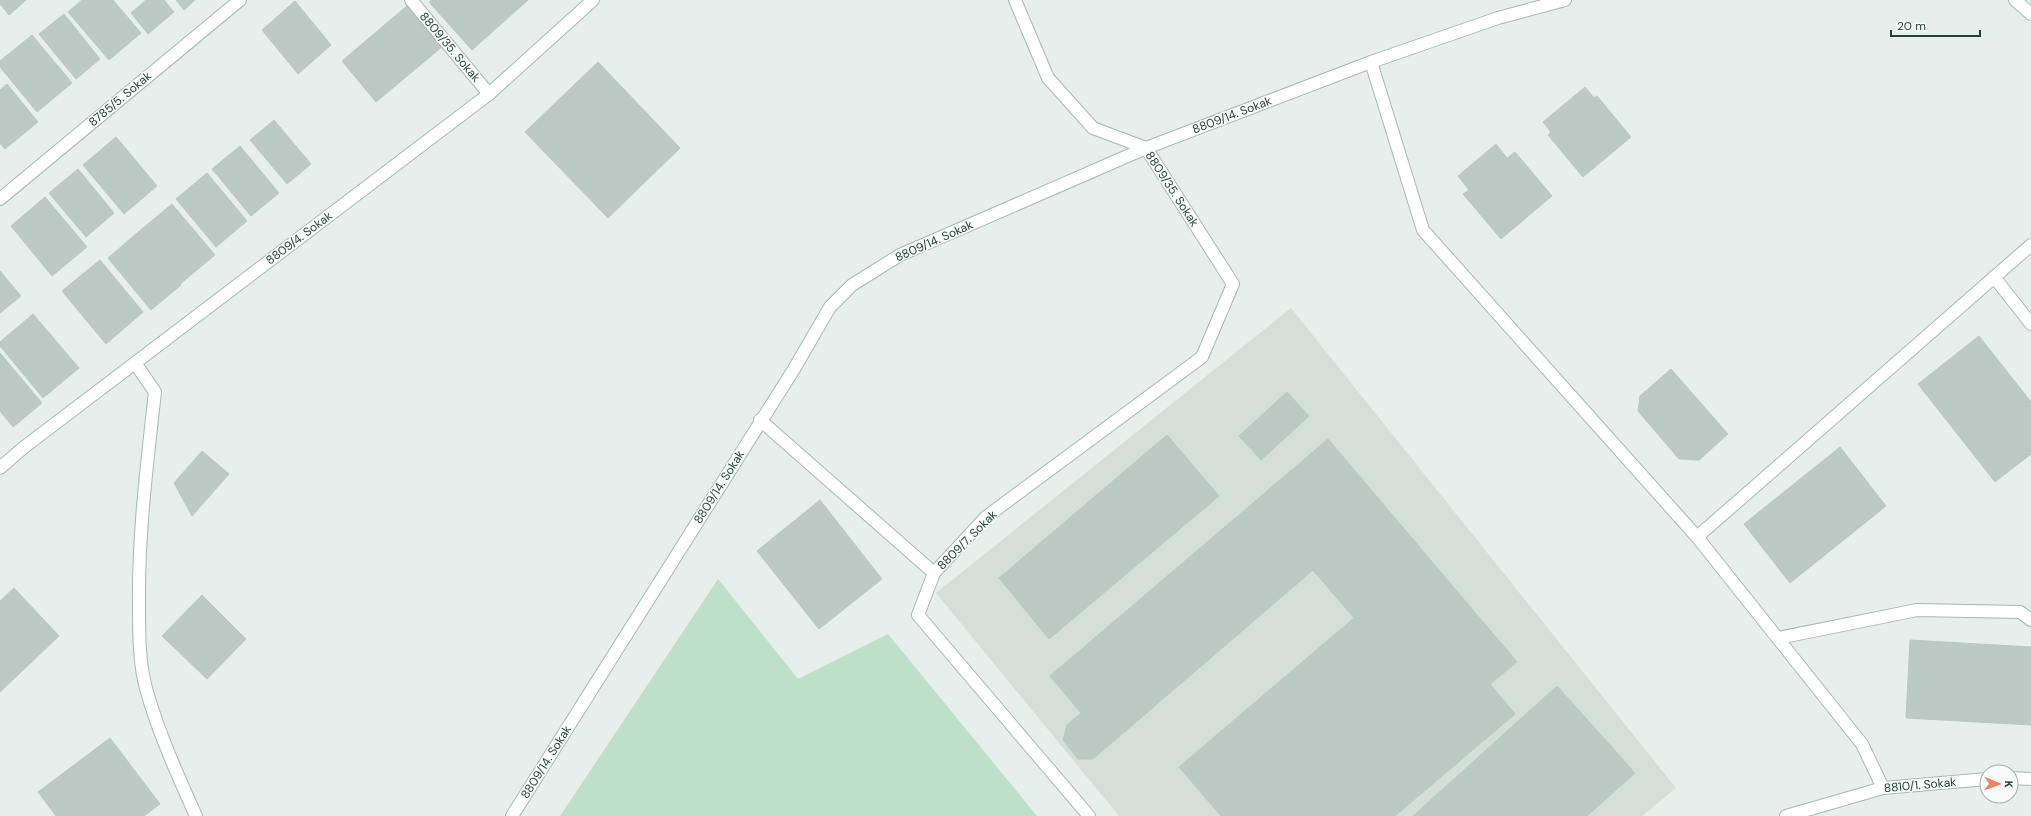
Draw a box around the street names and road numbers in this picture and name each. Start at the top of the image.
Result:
street label: 8809/35. Sokak [416,9,484,85]
street label: 8785/5. Sokak [85,68,155,130]
street label: 8809/14. Sokak [1190,93,1274,137]
street label: 8809/35. Sokak [1142,148,1202,230]
street label: 8809/4. Sokak [263,208,335,268]
street label: 8809/14. Sokak [893,217,975,265]
street label: 8809/14. Sokak [690,447,748,527]
street label: 8809/7. Sokak [934,507,1000,573]
street label: 8809/14. Sokak [517,722,575,802]
street label: 8810/1. Sokak [1883,774,1957,796]

